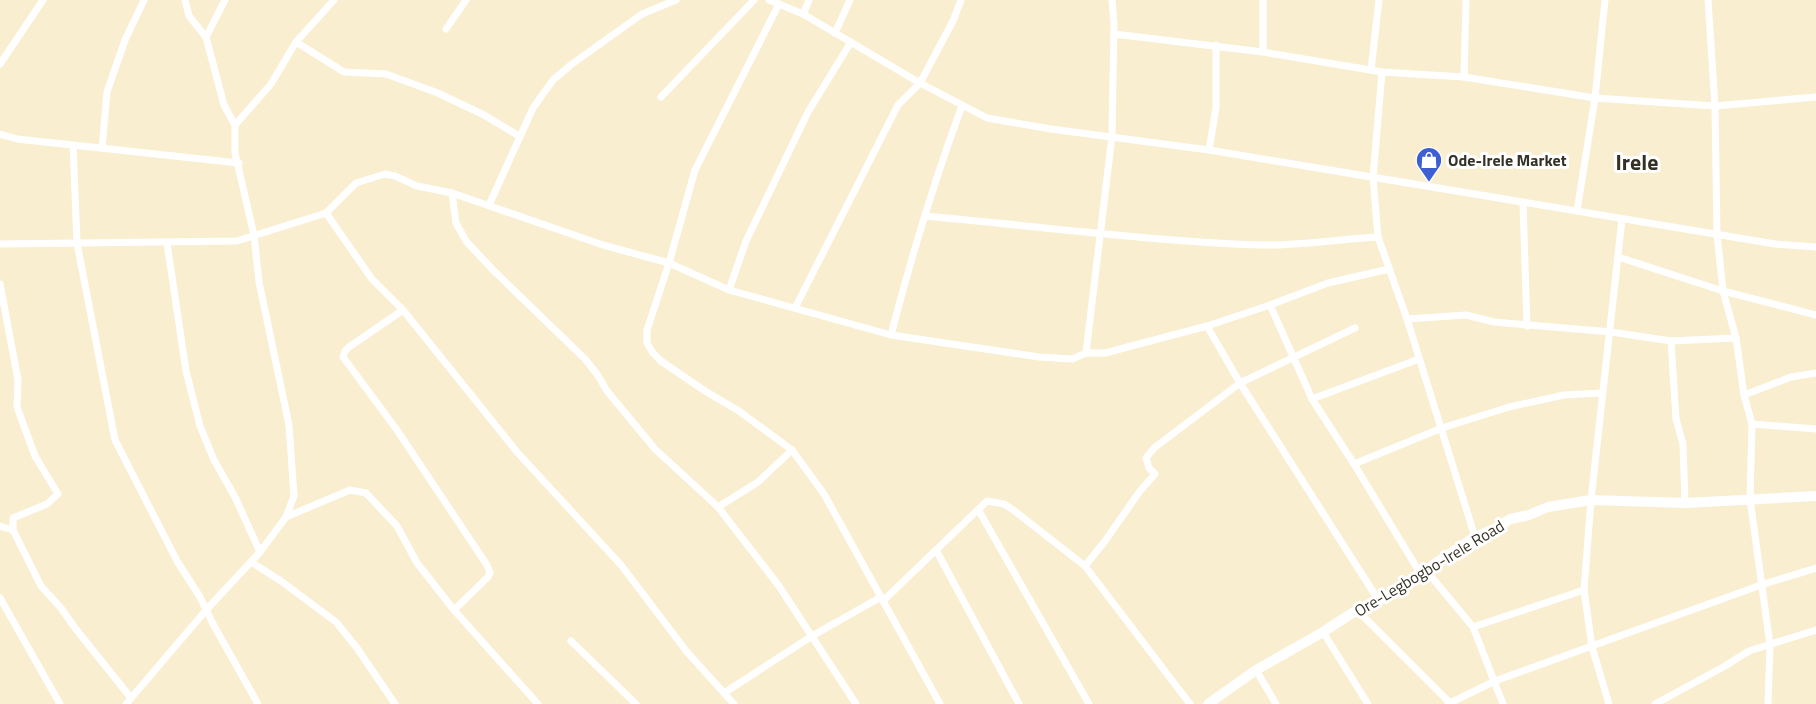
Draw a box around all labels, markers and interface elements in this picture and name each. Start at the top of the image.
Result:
shop icon: Ode-Irele Market [1414,145,1444,183]
district label: Irele [1616,145,1658,179]
place label: Ode-Irele Market [1448,148,1567,172]
street label: Ore-Legbogbo-Irele Road [1349,514,1509,622]

